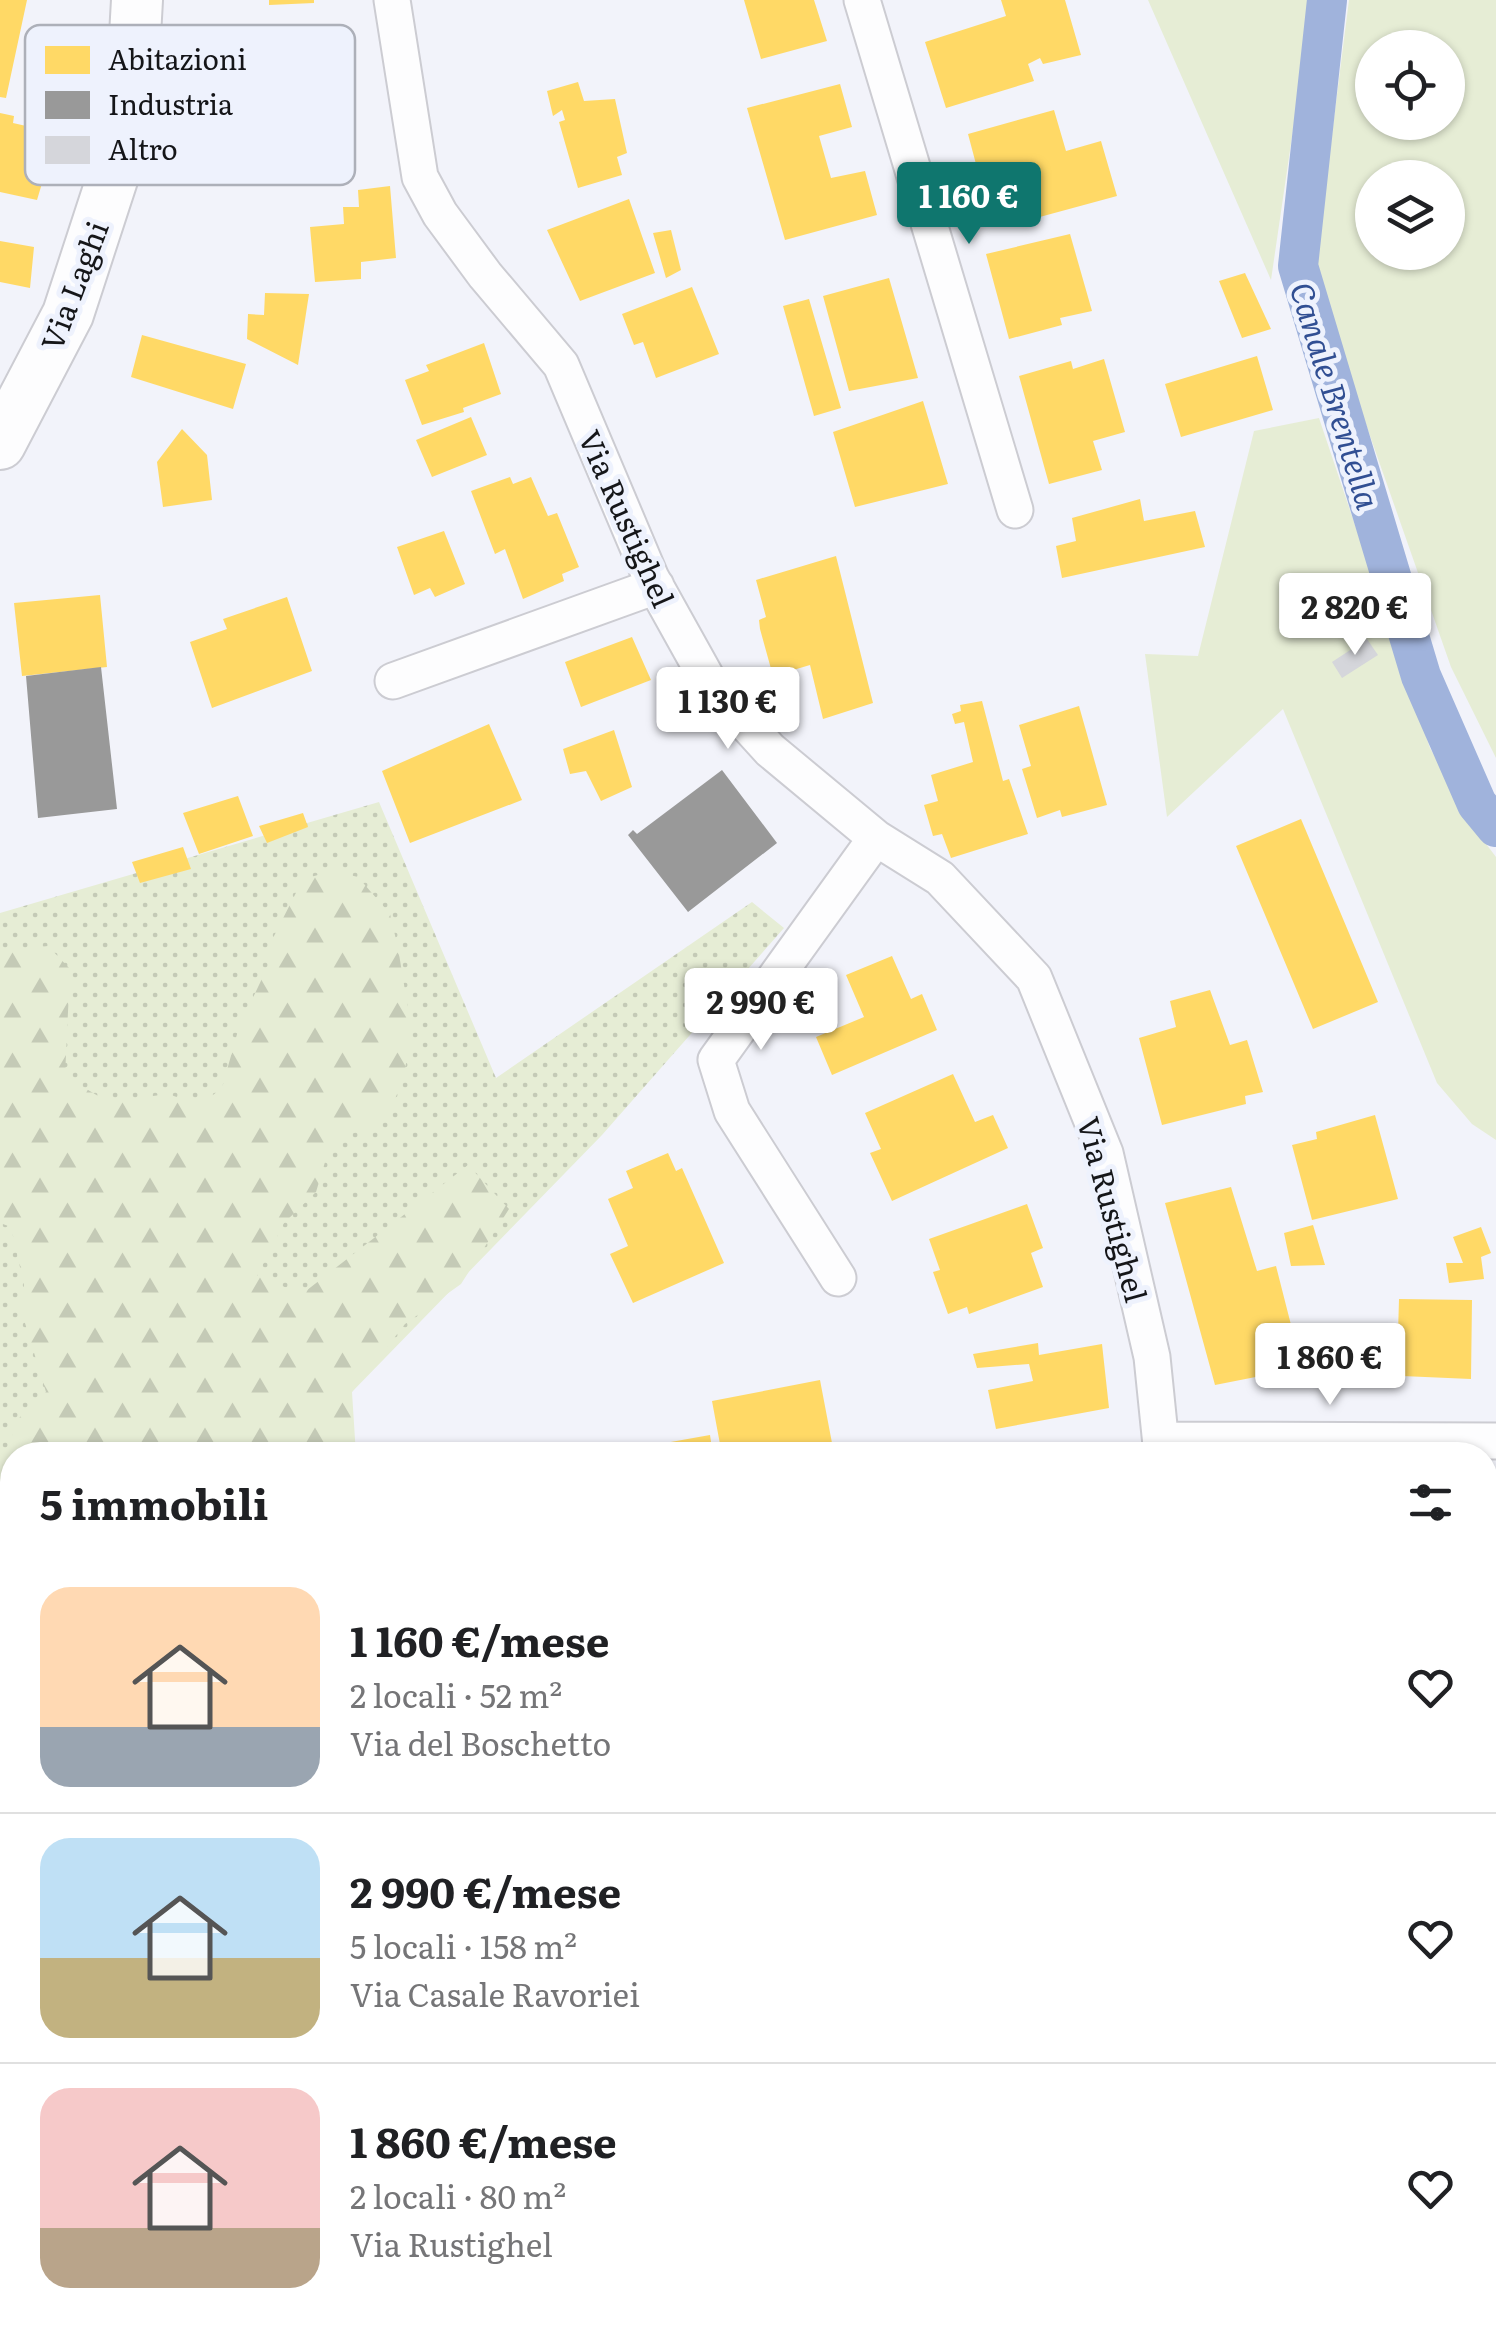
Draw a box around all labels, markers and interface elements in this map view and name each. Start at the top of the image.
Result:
legend [25,25,355,185]
map controls [1355,30,1465,270]
button: locate [1355,30,1465,140]
text: Abitazioni [108,37,247,79]
text: Industria [108,82,233,124]
text: Altro [108,127,178,169]
button: layers [1355,160,1465,270]
pin: 1 160 € [877,162,1061,247]
text: 1 160 € [919,170,1019,218]
street label: Via Laghi [28,214,118,356]
water label: Canale Brentella [1280,276,1394,515]
street label: Via Rustighel [569,422,687,614]
pin: 2 820 € [1263,573,1447,658]
text: 2 820 € [1301,581,1409,629]
pin: 1 130 € [636,667,820,752]
text: 1 130 € [678,675,778,723]
pin: 2 990 € [669,968,853,1053]
text: 2 990 € [707,976,815,1024]
street label: Via Rustighel [1068,1112,1160,1306]
pin: 1 860 € [1238,1323,1422,1408]
text: 1 860 € [1277,1331,1383,1379]
text: 5 immobili [40,1471,268,1533]
icon: filters [1403,1475,1458,1530]
text: 1 160 €/mese [350,1608,610,1670]
icon: home [120,1627,240,1747]
icon: heart [1403,1660,1458,1715]
text: 2 locali · 52 m² [350,1670,562,1718]
text: Via del Boschetto [350,1718,611,1766]
text: 2 990 €/mese [350,1859,621,1921]
icon: home [120,1878,240,1998]
icon: heart [1403,1911,1458,1966]
text: 5 locali · 158 m² [350,1921,577,1969]
text: Via Casale Ravoriei [350,1969,640,2017]
text: 1 860 €/mese [350,2109,617,2171]
icon: home [120,2128,240,2248]
icon: heart [1403,2161,1458,2216]
text: 2 locali · 80 m² [350,2171,566,2219]
text: Via Rustighel [350,2219,553,2267]

